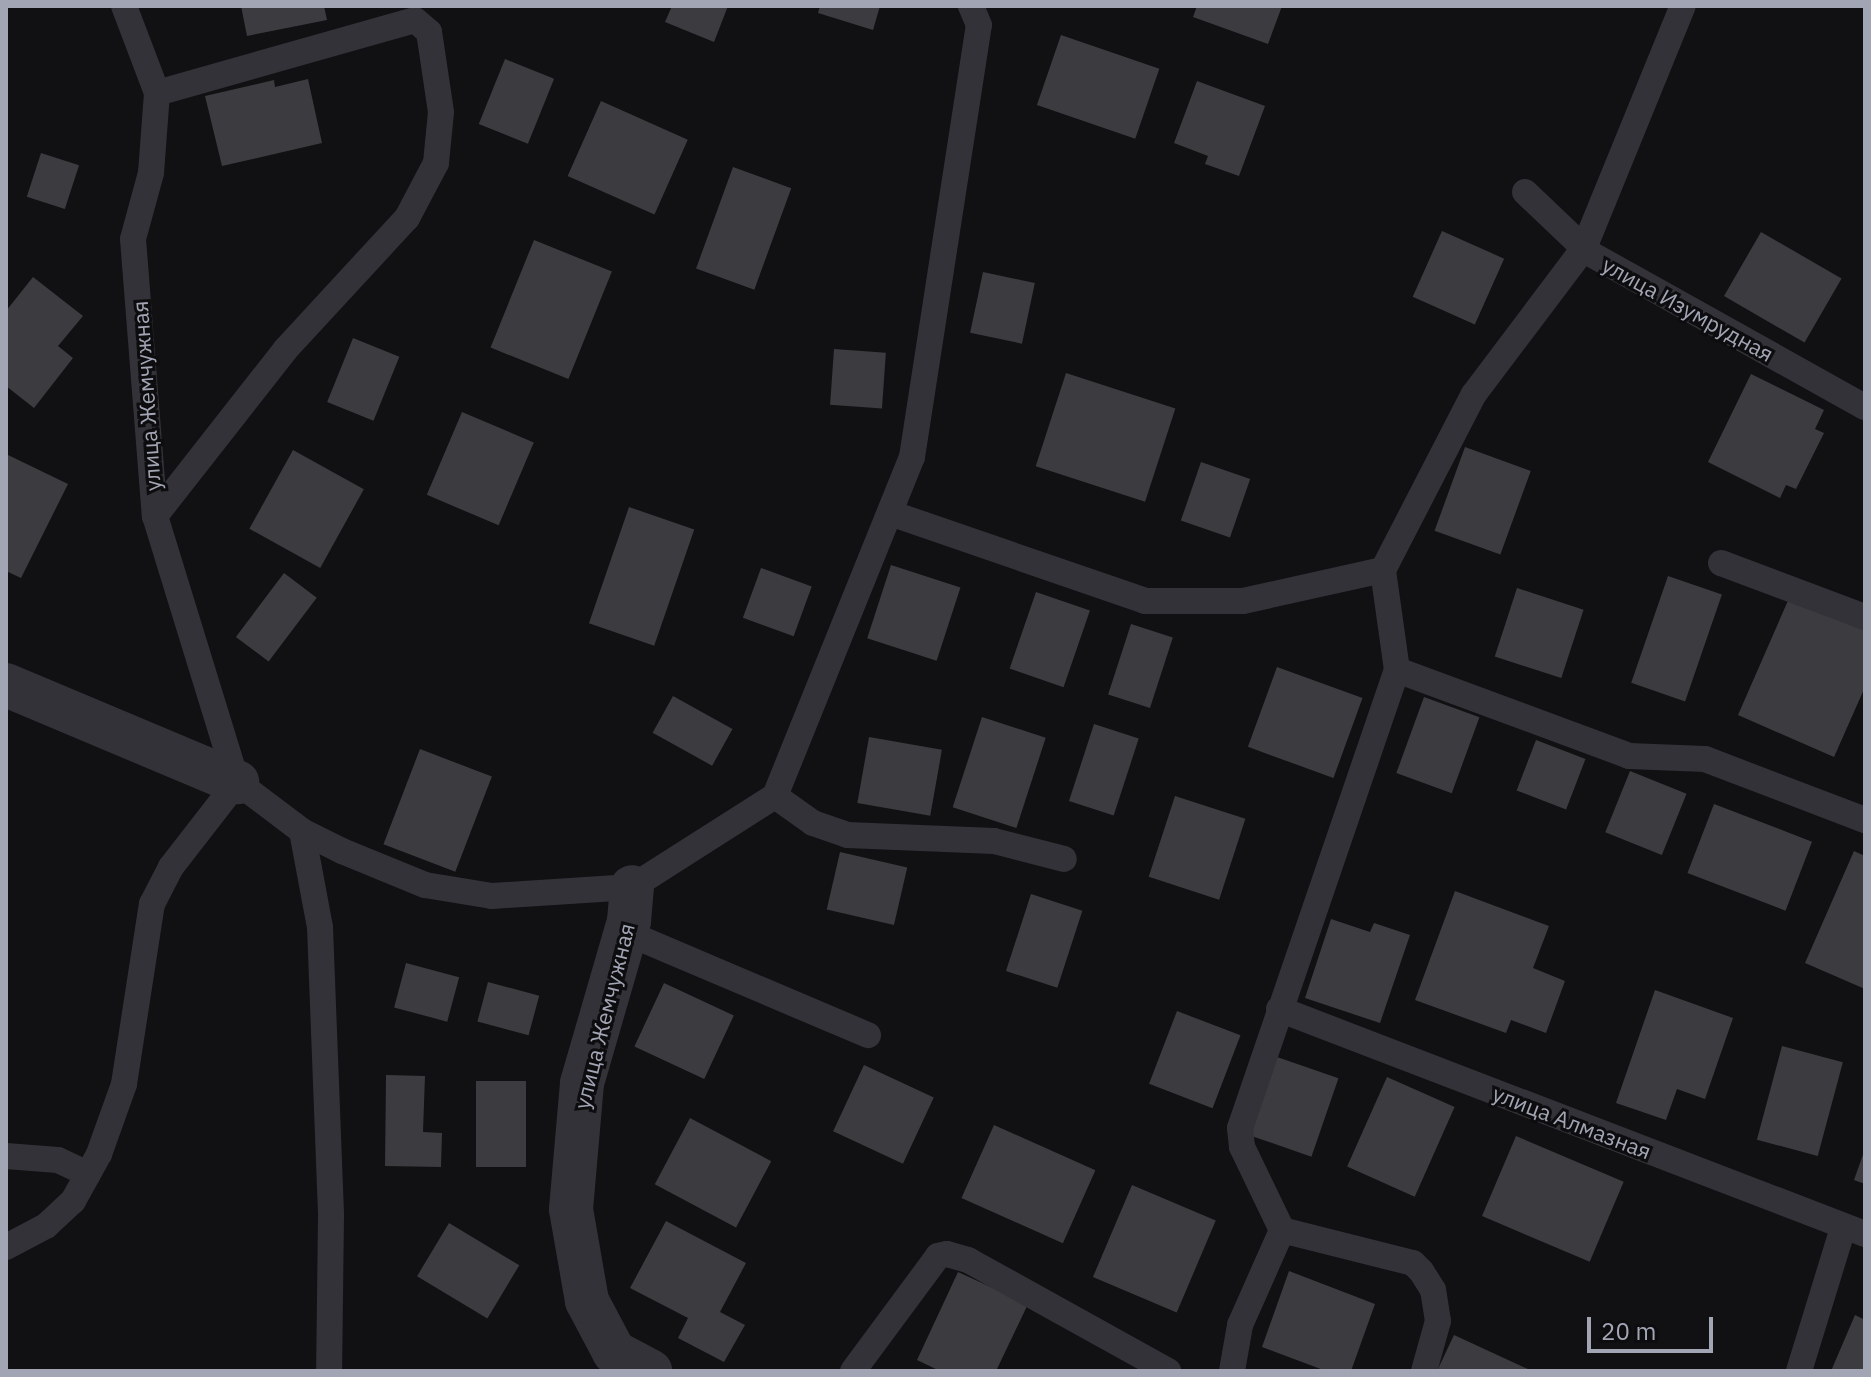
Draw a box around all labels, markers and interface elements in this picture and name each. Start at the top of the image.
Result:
street label: улица Изумрудная [1598,251,1778,367]
street label: улица Жемчужная [126,300,166,492]
street label: улица Жемчужная [568,920,640,1112]
street label: улица Алмазная [1489,1080,1655,1164]
scale bar [1591,1301,1717,1351]
text: 20 m [1601,1315,1656,1347]

